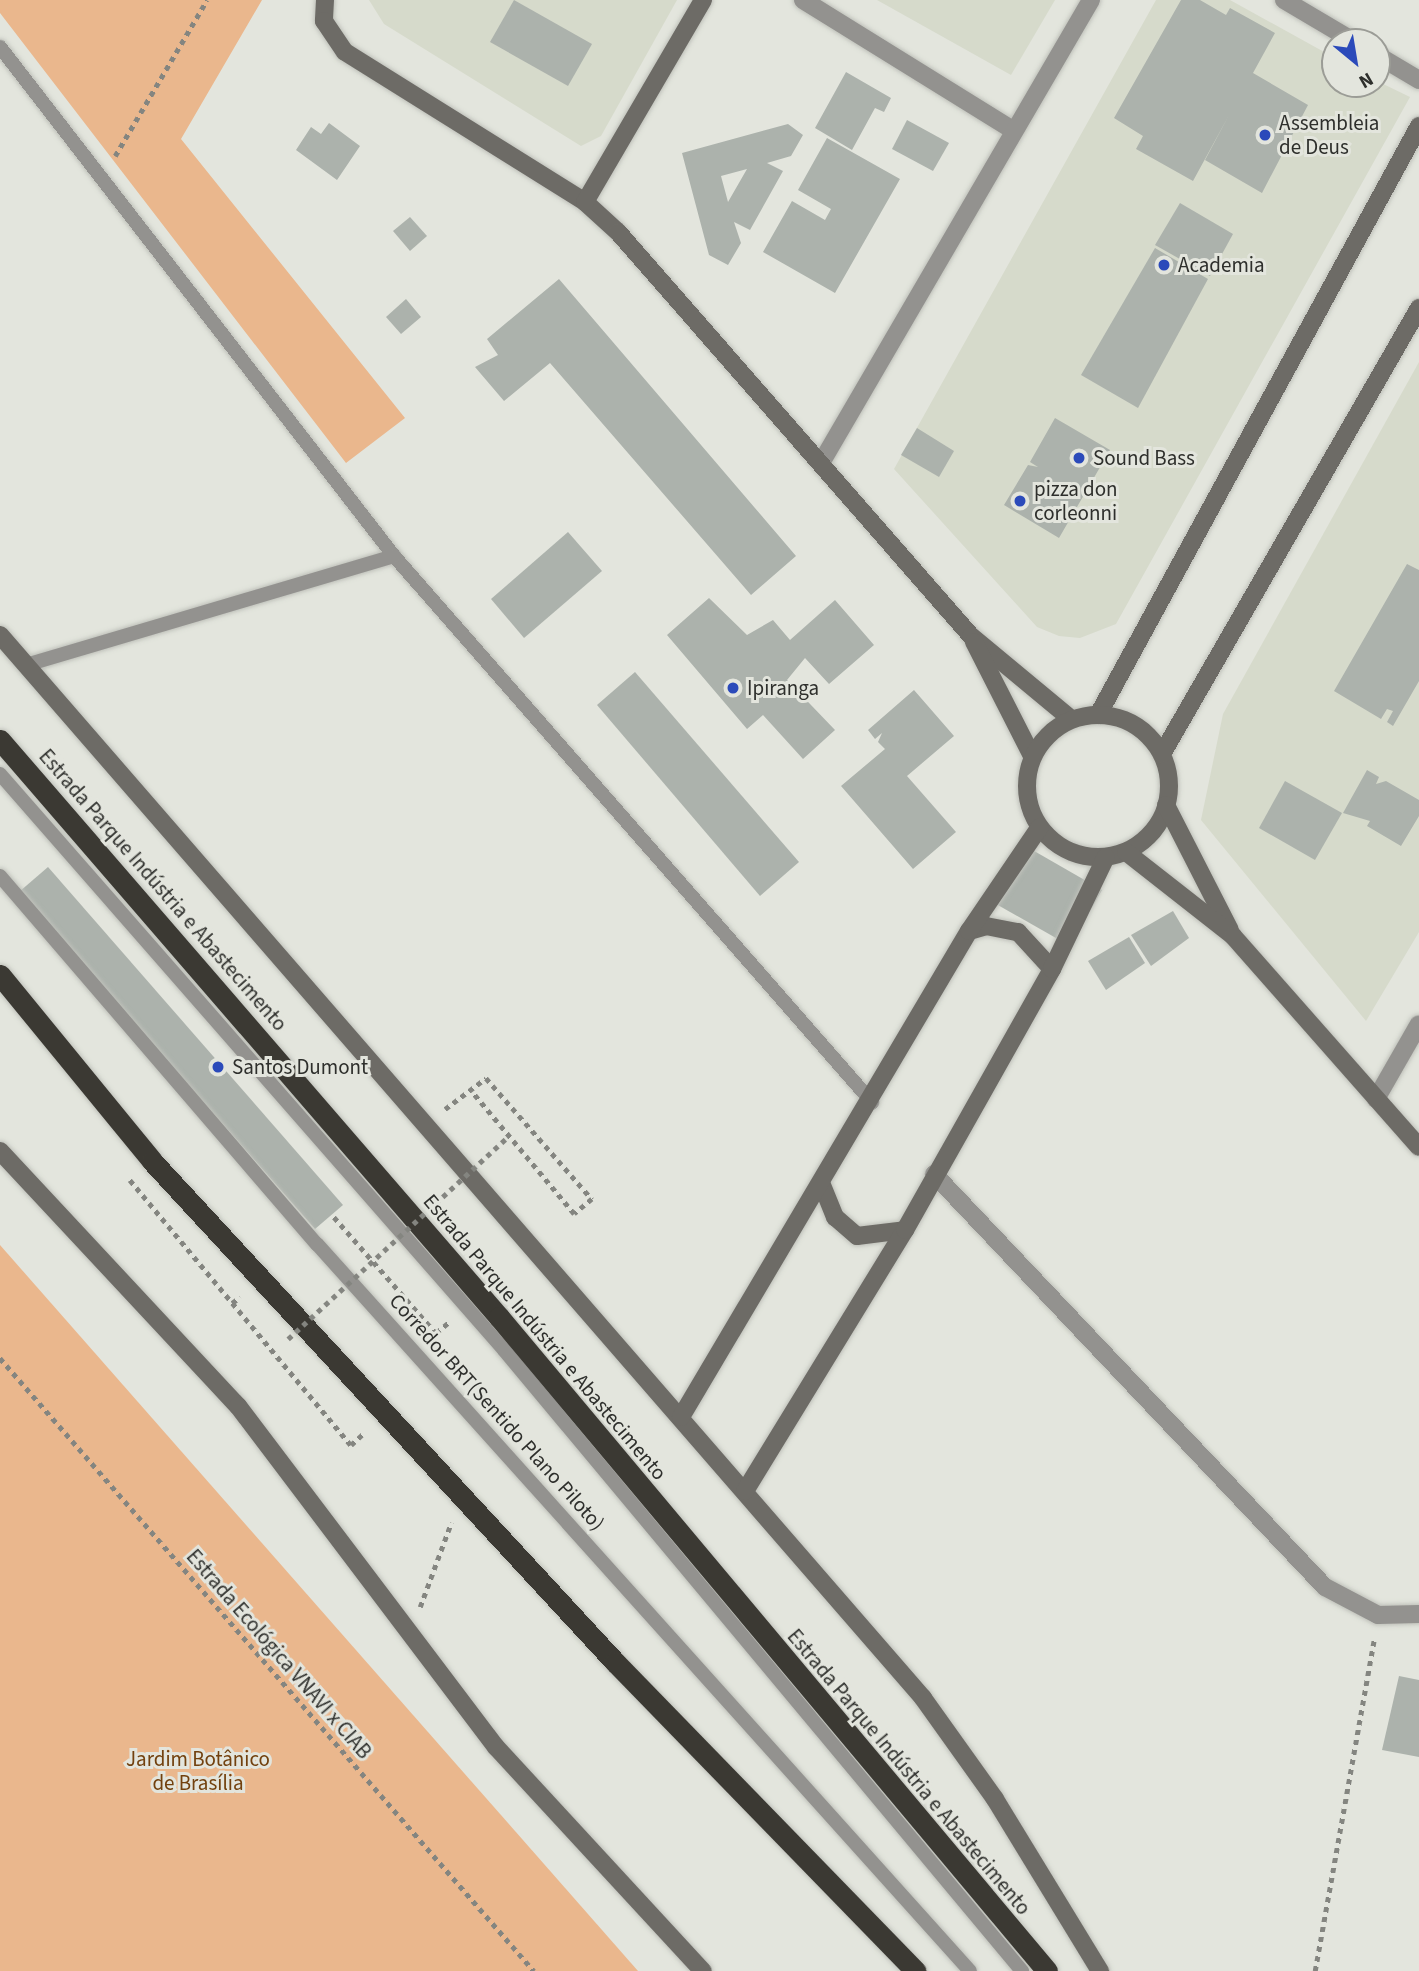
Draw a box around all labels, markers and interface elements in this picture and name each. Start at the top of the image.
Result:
north arrow [1321,28,1391,98]
text: N [1354,65,1378,95]
place label: Assembleia de Deus [1279,110,1379,160]
marker: Assembleia de Deus [1257,127,1273,143]
place label: Academia [1178,252,1265,278]
marker: Academia [1156,257,1172,273]
place label: Sound Bass [1093,445,1195,471]
marker: Sound Bass [1071,450,1087,466]
place label: pizza don corleonni [1034,476,1118,526]
marker: pizza don corleonni [1012,493,1028,509]
place label: Ipiranga [747,675,819,701]
marker: Ipiranga [725,680,741,696]
street label: Estrada Parque Indústria e Abastecimento [34,744,292,1036]
place label: Santos Dumont [232,1054,368,1080]
marker: Santos Dumont [210,1059,226,1075]
street label: Estrada Parque Indústria e Abastecimento [418,1189,672,1485]
street label: Corredor BRT(Sentido Plano Piloto) [384,1288,610,1536]
street label: Estrada Ecológica VNAVI x CIAB [181,1544,377,1764]
street label: Estrada Parque Indústria e Abastecimento [782,1624,1036,1920]
park label: Jardim Botânico de Brasília [126,1746,270,1796]

